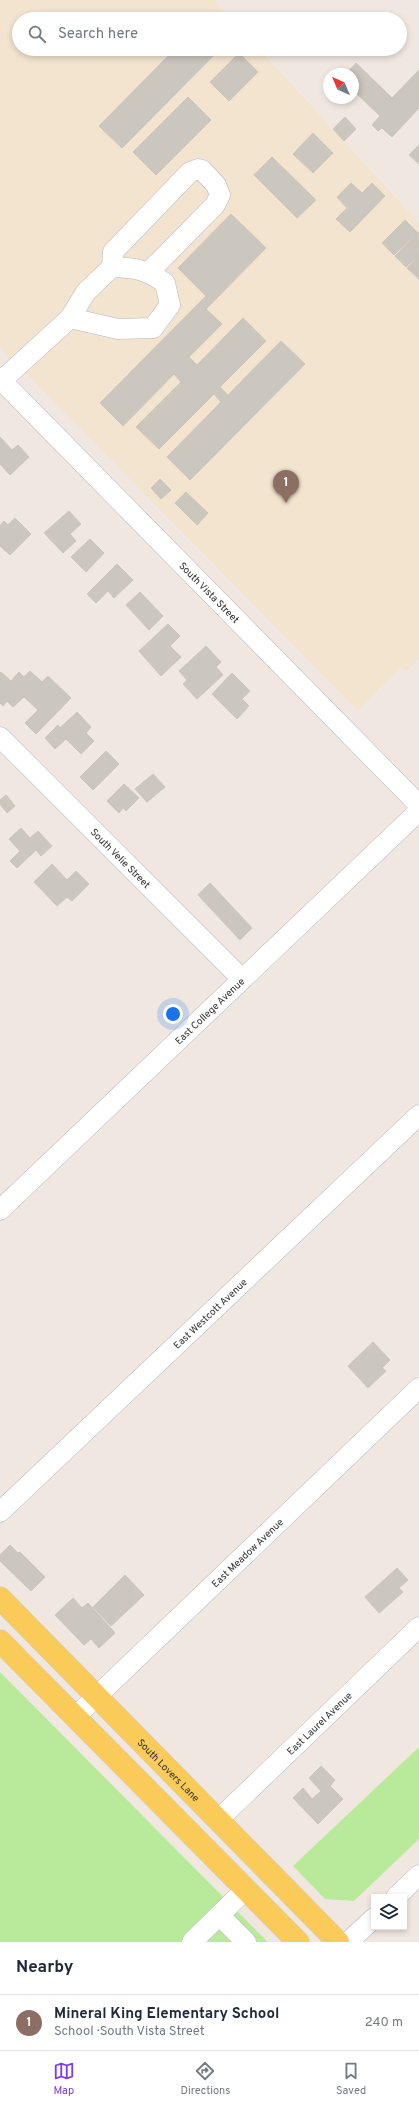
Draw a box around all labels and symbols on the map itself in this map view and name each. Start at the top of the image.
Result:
north arrow [323,68,359,104]
pin: 1 [273,470,299,503]
street label: South Vista Street [176,560,242,627]
street label: South Velie Street [87,826,153,892]
street label: East College Avenue [173,976,248,1048]
your location [163,1004,183,1024]
street label: East Westcott Avenue [171,1276,250,1352]
street label: East Meadow Avenue [209,1516,287,1591]
street label: East Laurel Avenue [285,1690,355,1758]
street label: South Lovers Lane [134,1737,202,1805]

